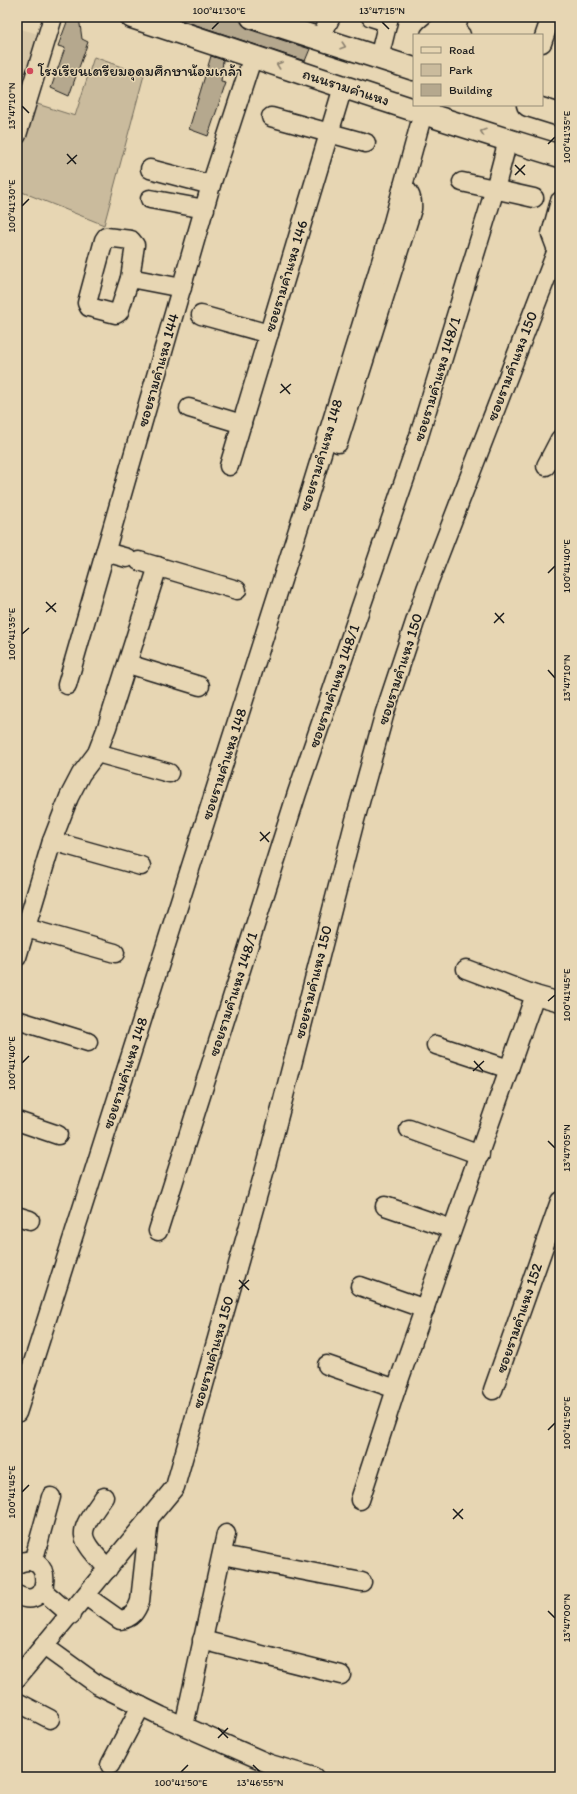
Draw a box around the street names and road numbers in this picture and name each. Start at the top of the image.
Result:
street label: ถนนรามคำแหง [300,64,392,110]
street label: ซอยรามคำแหง 146 [260,218,312,334]
street label: ซอยรามคำแหง 150 [483,309,541,423]
street label: ซอยรามคำแหง 144 [133,311,183,429]
street label: ซอยรามคำแหง 148/1 [409,314,465,444]
street label: ซอยรามคำแหง 148 [295,397,347,513]
street label: ซอยรามคำแหง 150 [373,611,427,727]
street label: ซอยรามคำแหง 148/1 [304,622,364,750]
street label: ซอยรามคำแหง 148 [197,706,251,822]
street label: ซอยรามคำแหง 150 [290,923,336,1041]
street label: ซอยรามคำแหง 148/1 [204,930,262,1058]
street label: ซอยรามคำแหง 148 [98,1015,152,1131]
street label: ซอยรามคำแหง 152 [492,1261,546,1375]
street label: ซอยรามคำแหง 150 [188,1294,238,1410]

